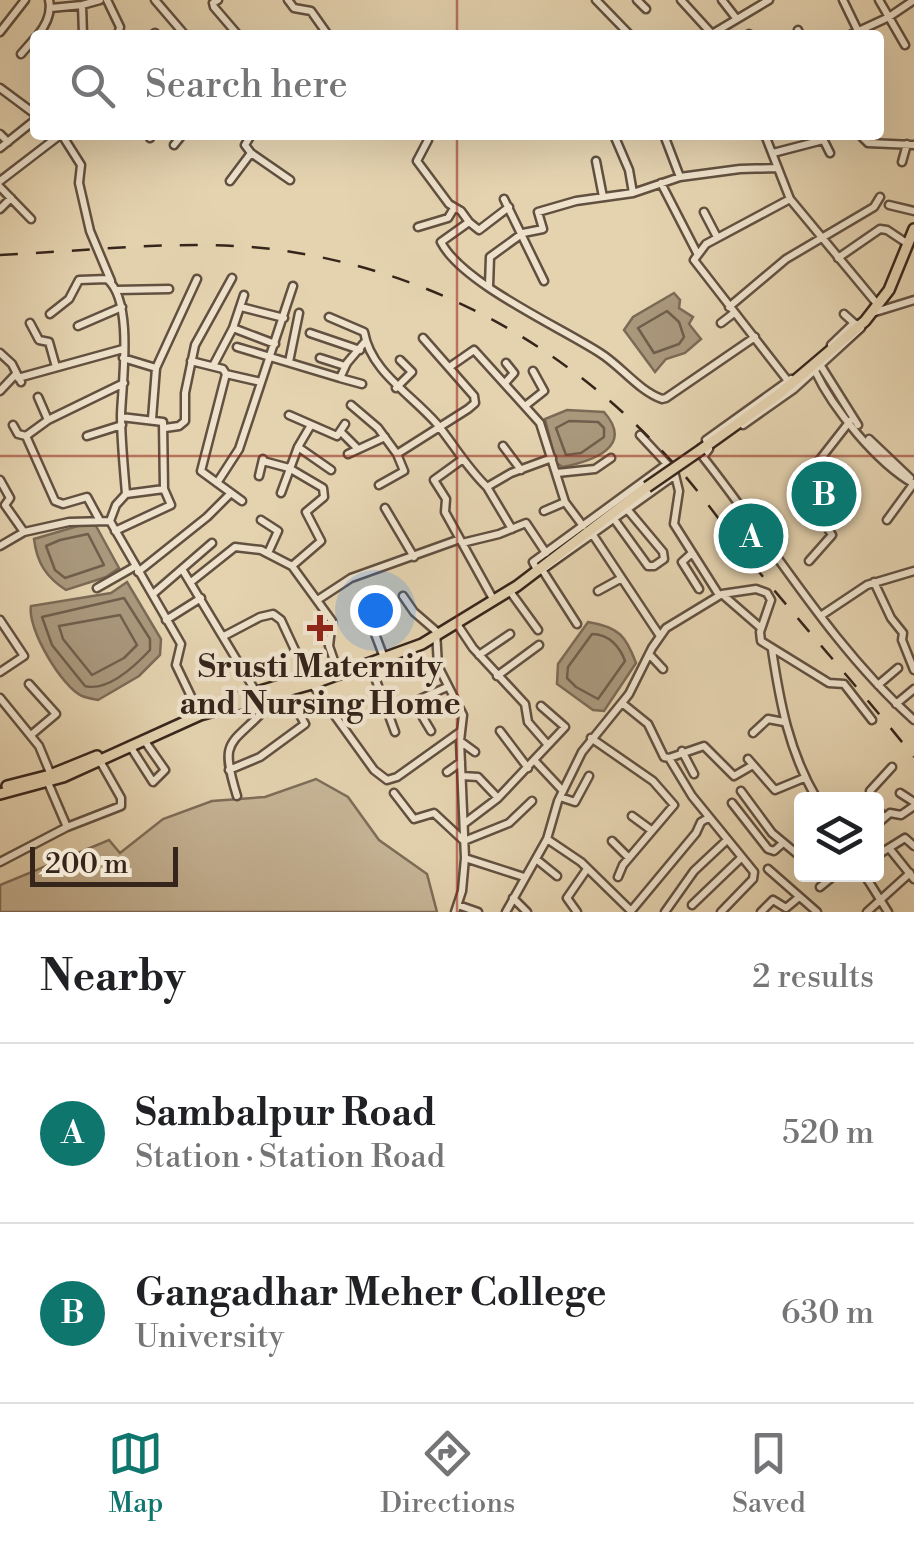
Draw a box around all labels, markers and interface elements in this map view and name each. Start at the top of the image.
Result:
search box [30,30,884,140]
icon: search [65,58,120,113]
text: Search here [145,62,348,109]
pin: B [792,456,856,532]
pin: A [718,498,784,574]
your location [350,585,401,636]
marker: Srusti Maternity and Nursing Home [307,615,333,641]
place label: Srusti Maternity and Nursing Home [179,647,461,724]
map controls [794,792,884,882]
button: layers [794,792,884,882]
scale bar [30,842,178,886]
text: 200 m [45,847,128,882]
text: Nearby [40,951,185,1004]
text: 2 results [752,957,874,997]
text: Sambalpur Road [135,1090,436,1137]
text: A [61,1113,84,1153]
text: 520 m [782,1113,874,1153]
text: Station · Station Road [135,1137,445,1177]
text: Gangadhar Meher College [135,1270,606,1317]
text: B [60,1293,85,1333]
text: 630 m [781,1293,874,1333]
text: University [135,1317,284,1357]
tab: Map [108,1426,163,1521]
tab: Directions [380,1426,515,1521]
tab: Saved [732,1426,806,1521]

